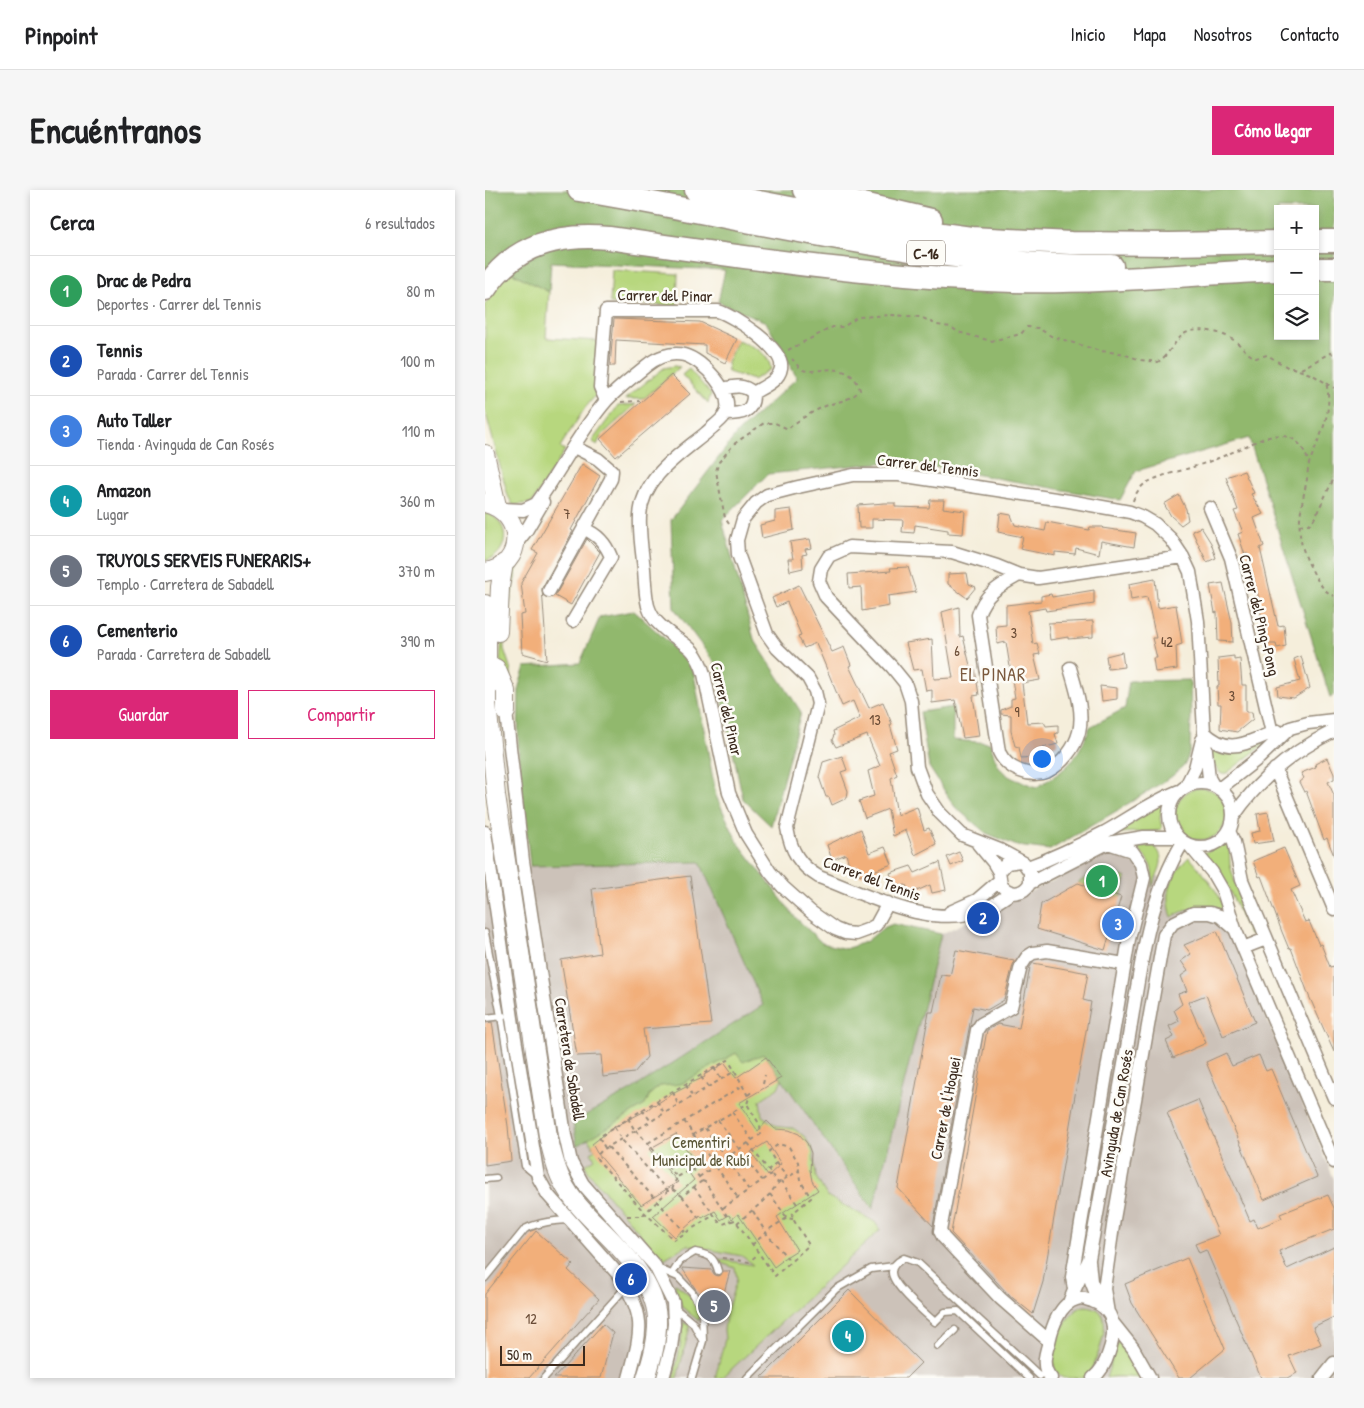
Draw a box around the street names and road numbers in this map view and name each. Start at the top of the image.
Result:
road number: C-16 [907,240,945,266]
street label: Carrer del Pinar [617,283,713,307]
street label: Carrer del Tennis [876,448,980,482]
street label: Carrer del Ping-Pong [1234,552,1286,678]
street label: Carrer del Pinar [706,660,748,758]
street label: Carrer del Tennis [820,850,924,906]
street label: Carretera de Sabadell [549,996,591,1122]
street label: Avinguda de Can Rosés [1094,1047,1138,1179]
street label: Carrer de l'Hoquei [924,1055,966,1161]

